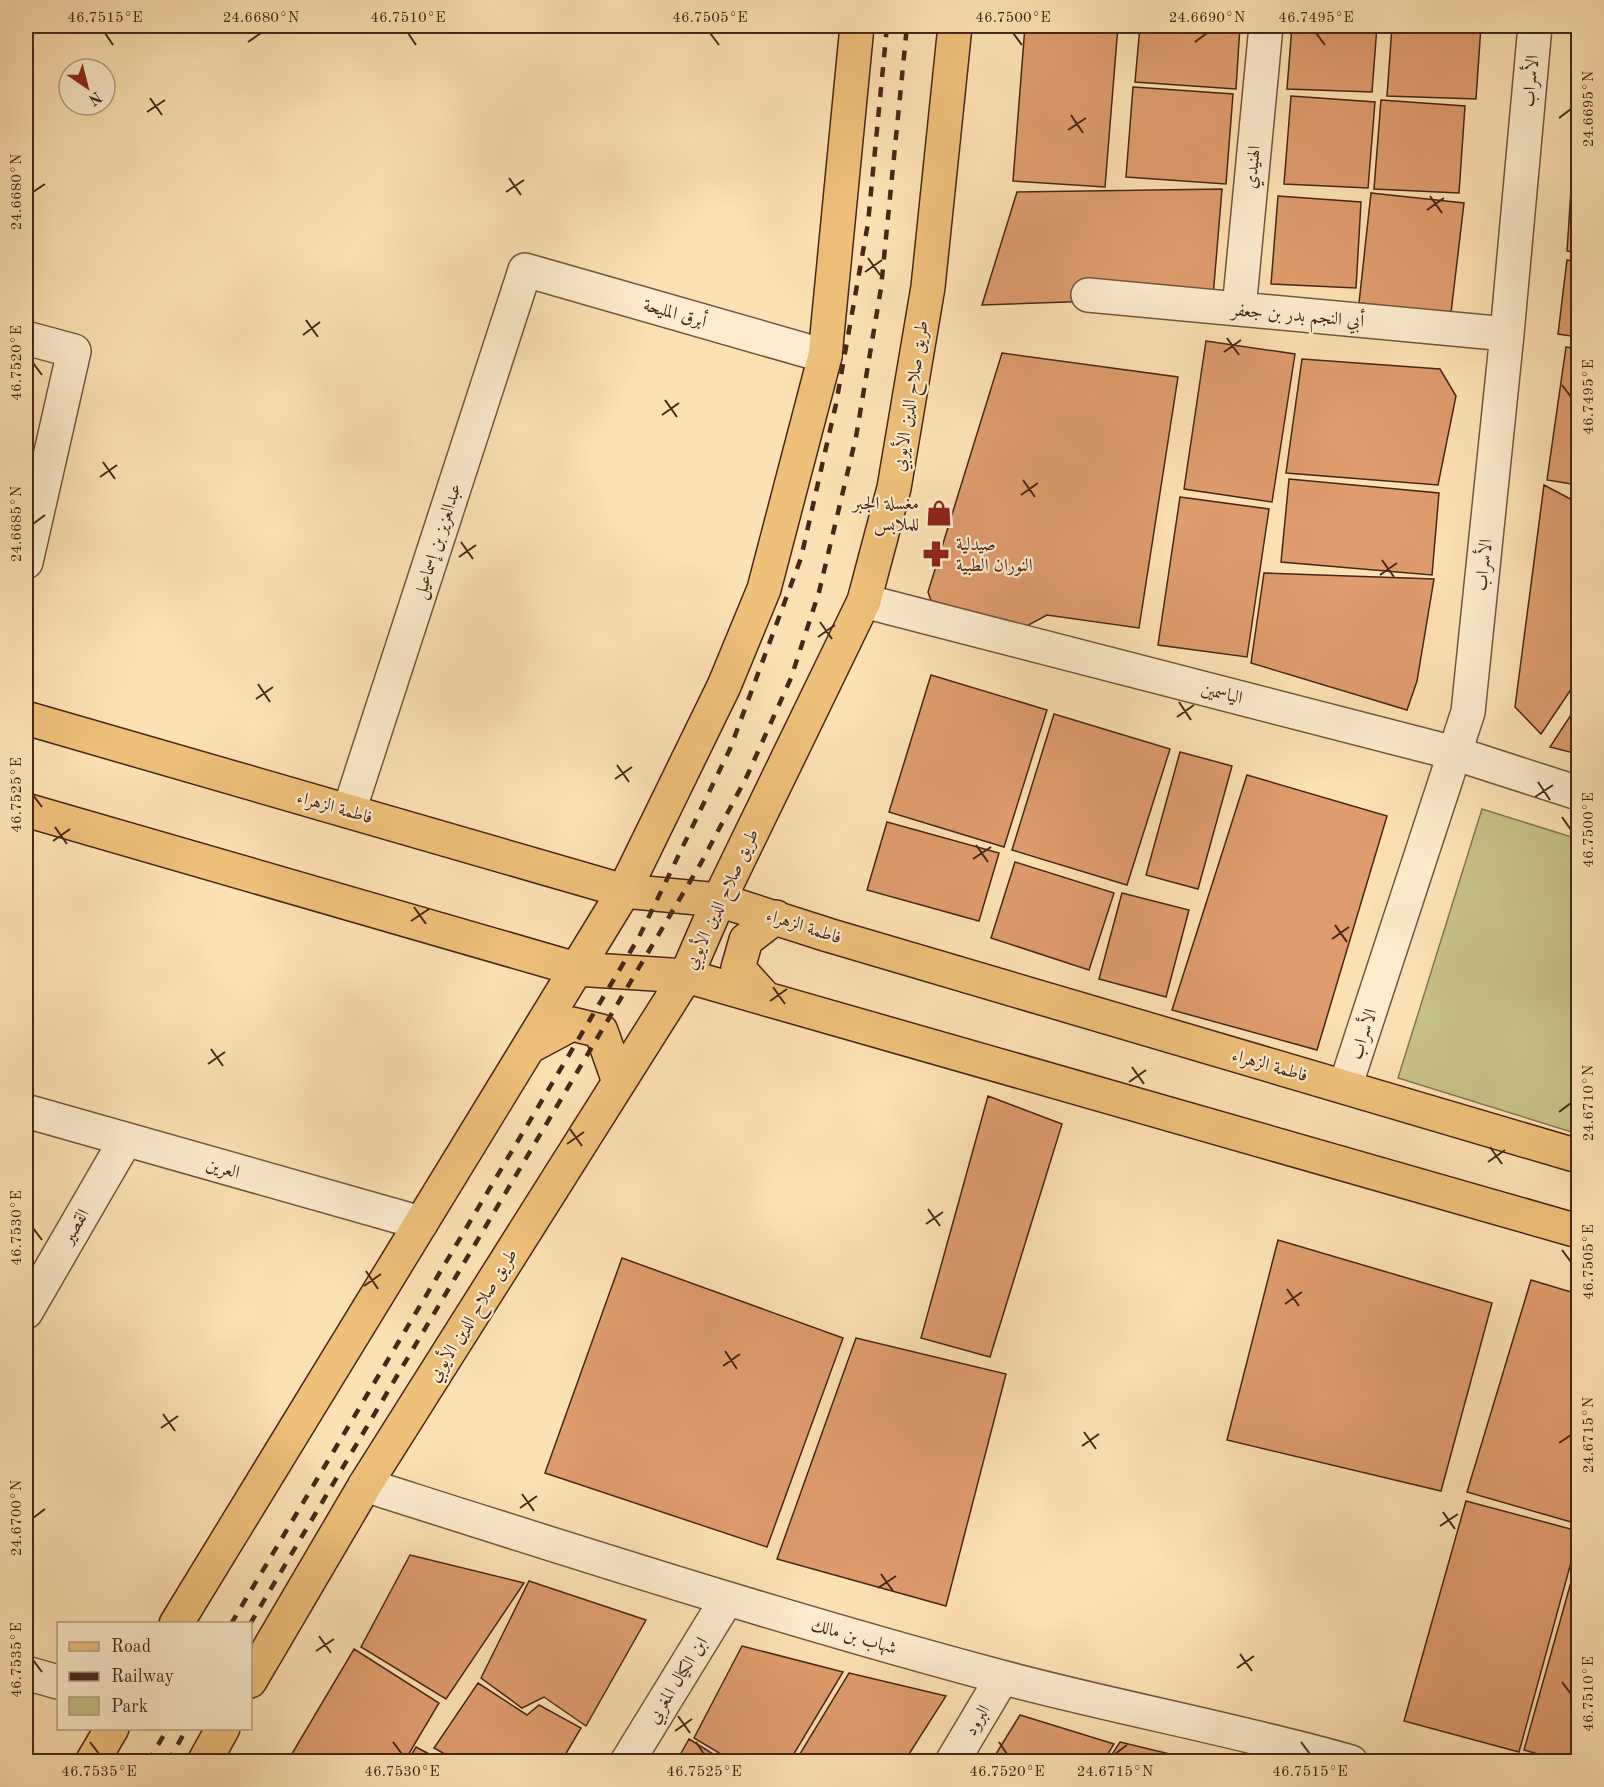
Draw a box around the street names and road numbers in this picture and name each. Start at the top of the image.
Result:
street label: الأسراب [1515,54,1544,108]
street label: الهنيدي [1242,145,1269,190]
street label: أبرق المليحة [641,292,710,332]
street label: أبي النجم بدر بن جعفر [1228,296,1366,338]
street label: طريق صلاح الدين الأيوبي [885,319,938,474]
street label: عبدالعزيز بن إسماعيل [411,481,468,602]
street label: الأسراب [1467,538,1498,592]
street label: الياسمين [1199,680,1244,709]
street label: فاطمة الزهراء [294,789,375,829]
street label: طريق صلاح الدين الأيوبي [677,824,768,975]
street label: فاطمة الزهراء [763,906,844,949]
street label: الأسراب [1343,1005,1383,1063]
street label: فاطمة الزهراء [1229,1047,1310,1087]
street label: العرين [203,1156,242,1184]
street label: القصير [58,1206,94,1249]
street label: طريق صلاح الدين الأيوبي [421,1243,526,1388]
street label: شهاب بن مالك [808,1616,898,1660]
street label: ابن الكيال المغربي [644,1634,716,1729]
street label: البرود [962,1702,995,1739]

